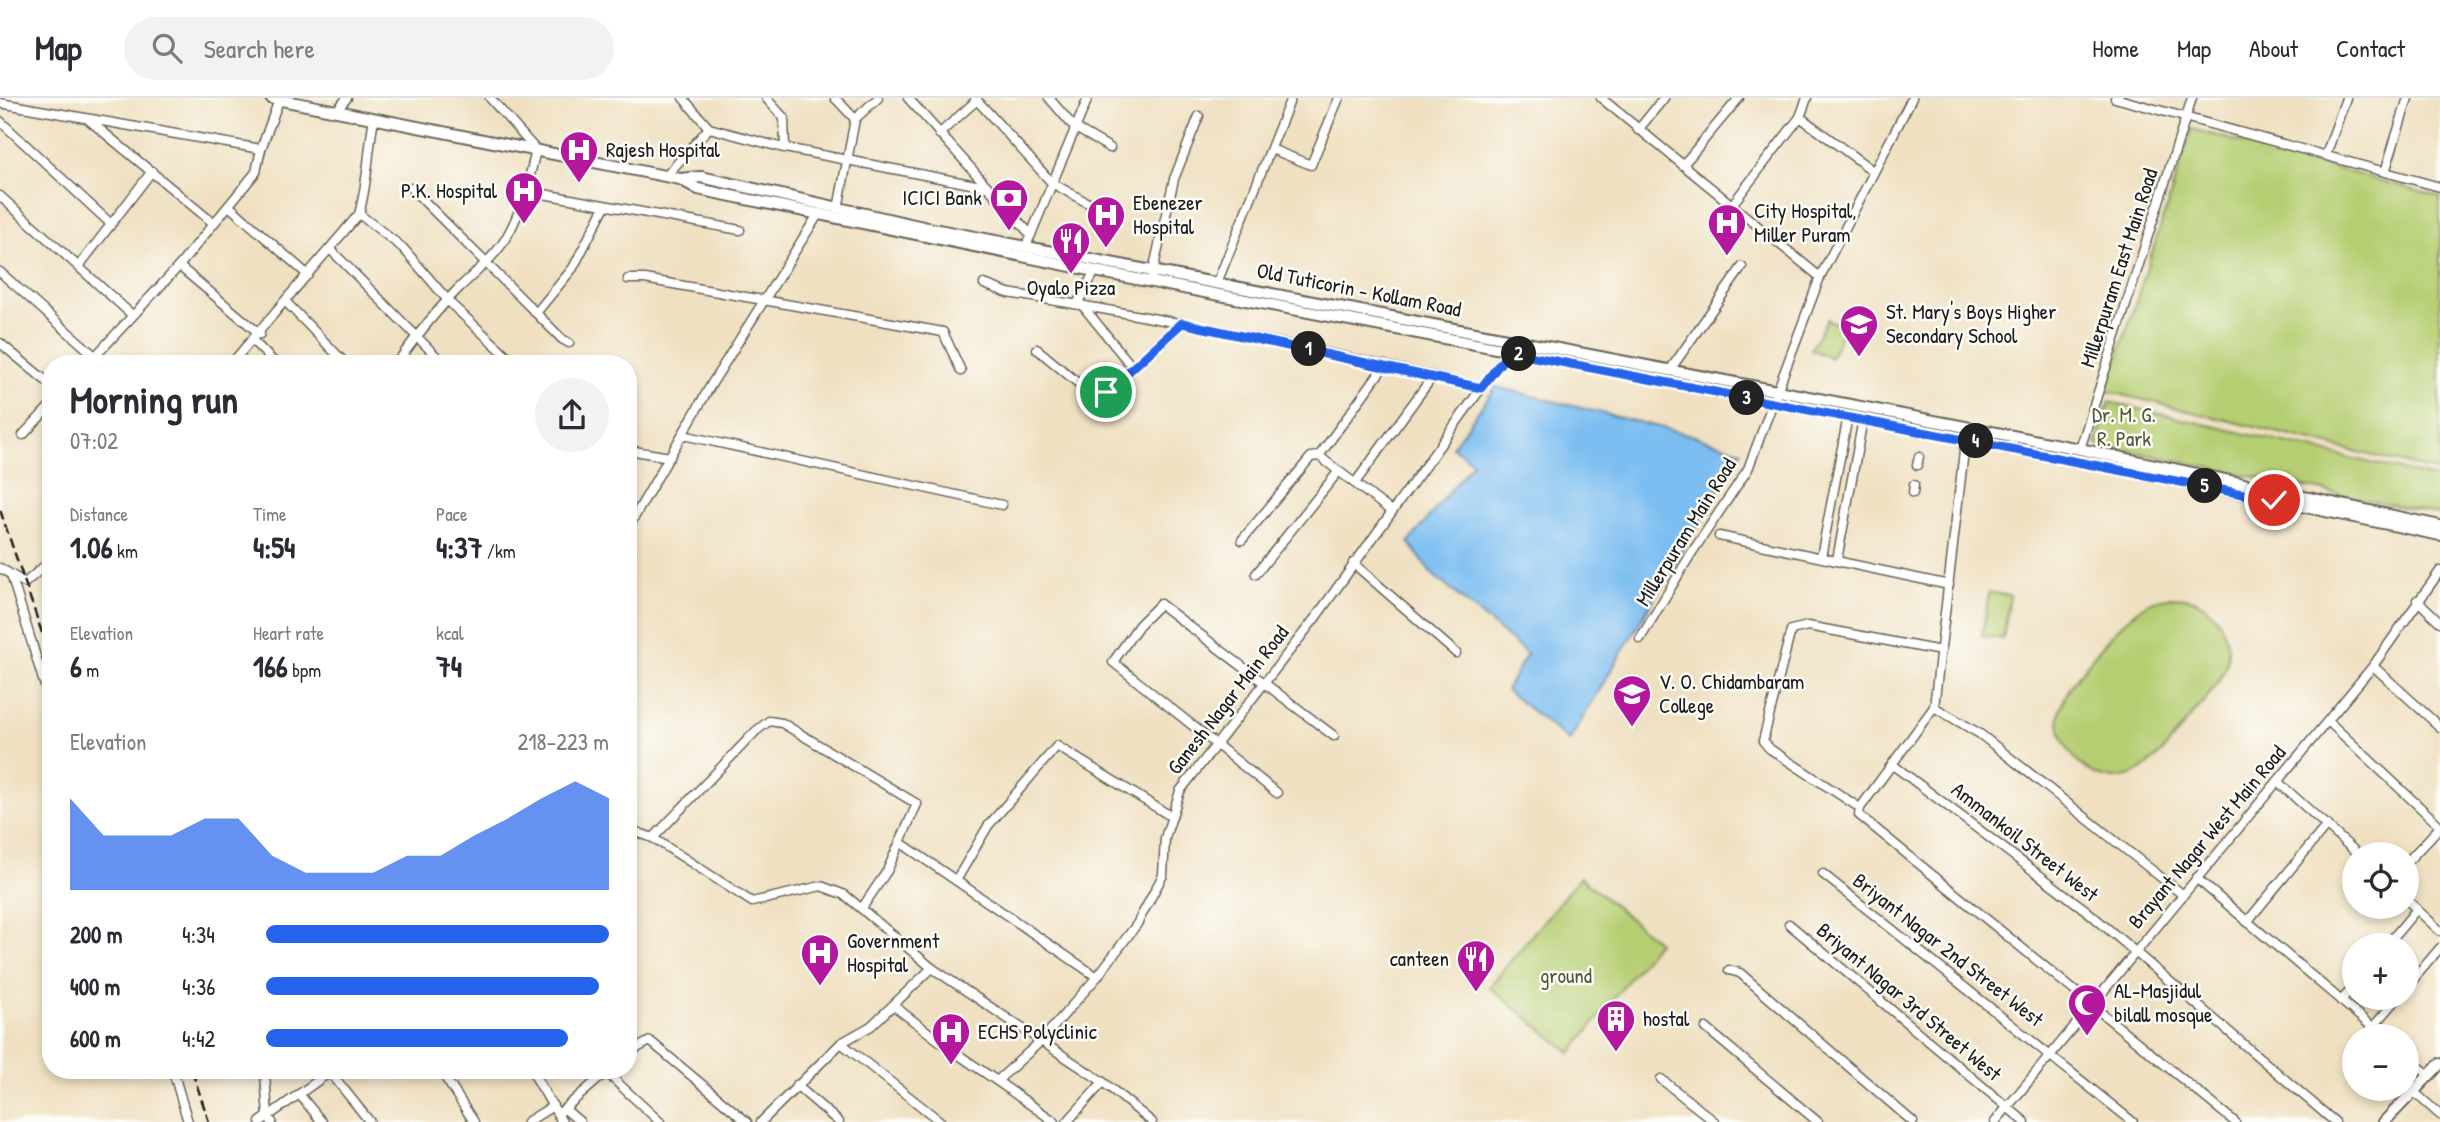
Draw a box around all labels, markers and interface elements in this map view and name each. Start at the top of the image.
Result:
search box [124,17,614,80]
text: Map [35,26,82,70]
icon: search [148,29,186,67]
text: Search here [204,31,315,66]
text: Home [2092,32,2139,64]
text: Map [2177,32,2211,64]
text: About [2249,32,2298,64]
text: Contact [2336,32,2405,64]
hospital icon: Rajesh Hospital [558,129,600,184]
place label: Rajesh Hospital [606,135,720,164]
street label: Millerpuram East Main Road [2073,165,2164,371]
hospital icon: P.K. Hospital [503,170,545,225]
place label: P.K. Hospital [401,176,497,205]
bank icon: ICICI Bank [988,177,1030,232]
place label: ICICI Bank [902,183,982,212]
place label: Ebenezer Hospital [1133,188,1203,241]
hospital icon: Ebenezer Hospital [1085,194,1127,249]
place label: City Hospital, Miller Puram [1754,196,1857,249]
hospital icon: City Hospital, Miller Puram [1706,202,1748,257]
restaurant icon: Oyalo Pizza [1050,220,1092,275]
street label: Old Tuticorin - Kollam Road [1254,255,1464,324]
place label: Oyalo Pizza [1027,273,1115,302]
place label: St. Mary's Boys Higher Secondary School [1886,297,2056,350]
school or university icon: St. Mary's Boys Higher Secondary School [1838,303,1880,358]
pin: 1 [1292,331,1326,366]
text: 1 [1305,335,1312,361]
pin: 2 [1502,336,1536,372]
text: 2 [1514,340,1523,366]
pin [1076,362,1136,422]
text: Morning run [70,373,238,425]
icon: arrive [1087,373,1125,411]
button: share [535,378,609,452]
pin: 3 [1730,380,1764,416]
text: 3 [1742,384,1751,410]
park label: Dr. M. G. R. Park [2092,400,2156,453]
pin: 4 [1958,424,1994,458]
text: 07:02 [70,425,118,456]
text: 4 [1972,427,1979,453]
street label: Millerpuram Main Road [1628,452,1743,611]
pin: 5 [2188,468,2222,504]
pin [2244,470,2304,530]
text: 5 [2200,472,2209,498]
icon: check [2255,481,2293,519]
text: Distance [70,501,128,527]
text: Time [253,501,287,527]
text: Pace [436,501,468,527]
text: 1.06 [70,527,113,567]
text: 4:54 [253,527,295,567]
text: 4:37 [436,527,483,567]
text: km [113,538,138,564]
text: /km [483,538,516,564]
street label: Ganesh Nagar Main Road [1160,619,1295,780]
text: Elevation [70,620,133,646]
text: Heart rate [253,620,324,646]
text: kcal [436,620,464,646]
text: 6 [70,646,82,686]
text: 166 [253,646,288,686]
text: 74 [436,646,462,686]
text: m [82,657,99,683]
text: bpm [288,657,321,683]
place label: V. O. Chidambaram College [1659,667,1804,720]
school or university icon: V. O. Chidambaram College [1611,673,1653,728]
text: Elevation [70,726,146,757]
text: 218–223 m [518,726,609,757]
street label: Brayant Nagar West Main Road [2121,739,2292,935]
street label: Ammankoil Street West [1946,775,2105,909]
map controls [2342,842,2419,1101]
button: locate [2342,842,2419,919]
street label: Briyant Nagar 2nd Street West [1847,866,2050,1034]
street label: Briyant Nagar 3rd Street West [1811,916,2008,1088]
text: 200 m [70,919,122,950]
text: 4:34 [182,919,215,950]
place label: Government Hospital [847,926,940,979]
hospital icon: Government Hospital [799,932,841,987]
button: + [2342,933,2419,1010]
restaurant icon: canteen [1455,938,1497,993]
place label: canteen [1390,944,1449,973]
park label: ground [1540,961,1592,990]
text: 400 m [70,971,120,1002]
text: 4:36 [182,971,215,1002]
place label: AL-Masjidul bilall mosque [2114,976,2212,1029]
mosque icon: AL-Masjidul bilall mosque [2066,982,2108,1037]
building icon: hostal [1595,998,1637,1053]
place label: hostal [1643,1004,1690,1033]
hospital icon: ECHS Polyclinic [930,1011,972,1066]
place label: ECHS Polyclinic [978,1017,1098,1046]
text: 600 m [70,1023,121,1054]
text: 4:42 [182,1023,215,1054]
button: − [2342,1024,2419,1101]

